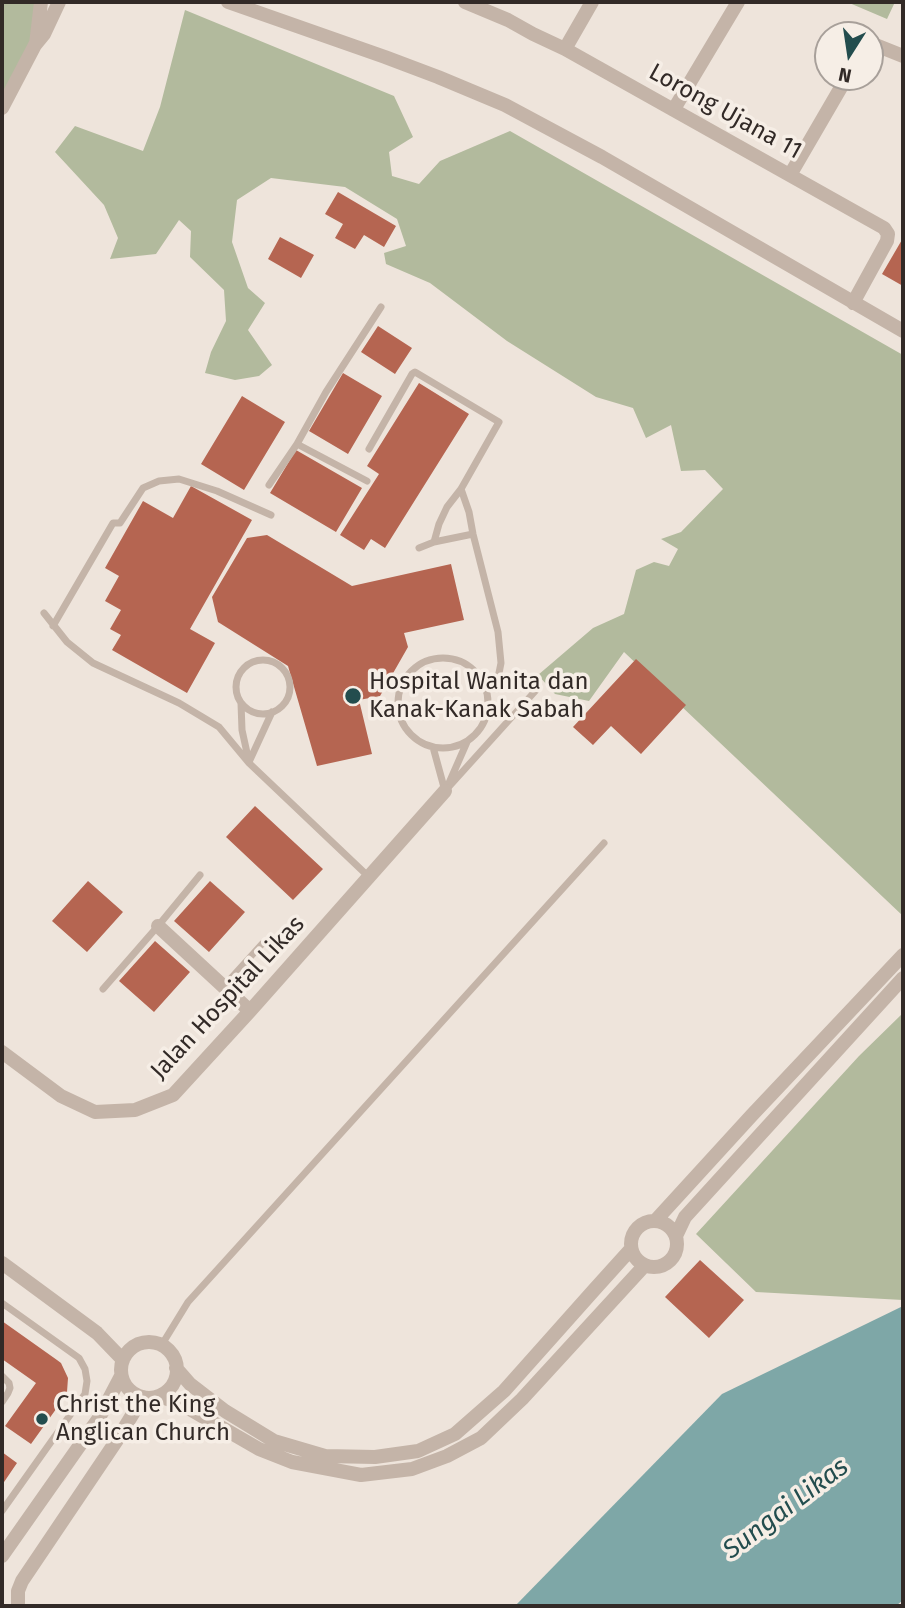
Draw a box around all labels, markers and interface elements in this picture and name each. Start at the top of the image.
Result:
north arrow [814,21,884,91]
street label: Lorong Ujana 11 [643,58,807,166]
text: N [836,63,854,88]
place label: Hospital Wanita dan Kanak-Kanak Sabah [369,668,589,724]
marker: Hospital Wanita dan Kanak-Kanak Sabah [343,686,363,706]
street label: Jalan Hospital Likas [145,910,311,1086]
place label: Christ the King Anglican Church [56,1391,230,1447]
marker: Christ the King Anglican Church [34,1411,50,1427]
water label: Sungai Likas [717,1452,855,1566]

